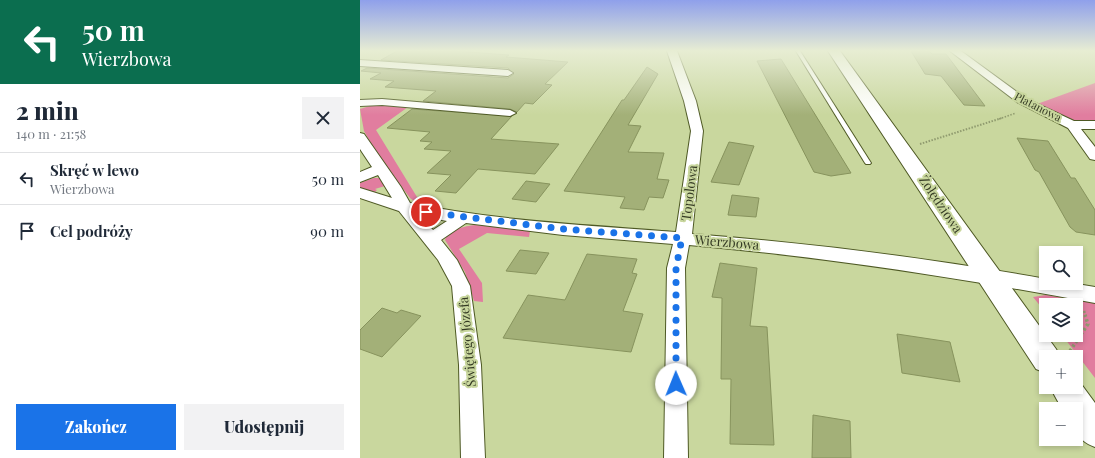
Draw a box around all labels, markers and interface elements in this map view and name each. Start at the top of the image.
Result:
text: 50 m [82,11,145,48]
icon: left [16,16,68,68]
text: Wierzbowa [82,47,171,71]
street label: Platanowa [1012,88,1065,125]
text: 2 min [16,94,79,126]
button: close [302,97,344,139]
text: 140 m · 21:58 [16,125,86,142]
text: Skręć w lewo [50,160,139,180]
street label: Topolowa [677,163,700,222]
icon: left [16,168,38,190]
text: 50 m [312,169,344,189]
street label: Żołędziowa [916,172,967,236]
text: Wierzbowa [50,180,115,197]
pin [409,195,443,229]
icon: arrive [415,201,437,223]
icon: arrive [16,220,38,242]
text: Cel podróży [50,221,133,241]
text: 90 m [310,221,344,241]
street label: Wierzbowa [693,230,760,253]
map controls [1039,246,1083,446]
button: search [1039,246,1083,290]
street label: Świętego Józefa [454,296,479,388]
button: layers [1039,298,1083,342]
button: + [1039,350,1083,394]
position arrow [655,363,697,405]
button: − [1039,402,1083,446]
button: Zakończ [16,404,176,450]
button: Udostępnij [184,404,344,450]

